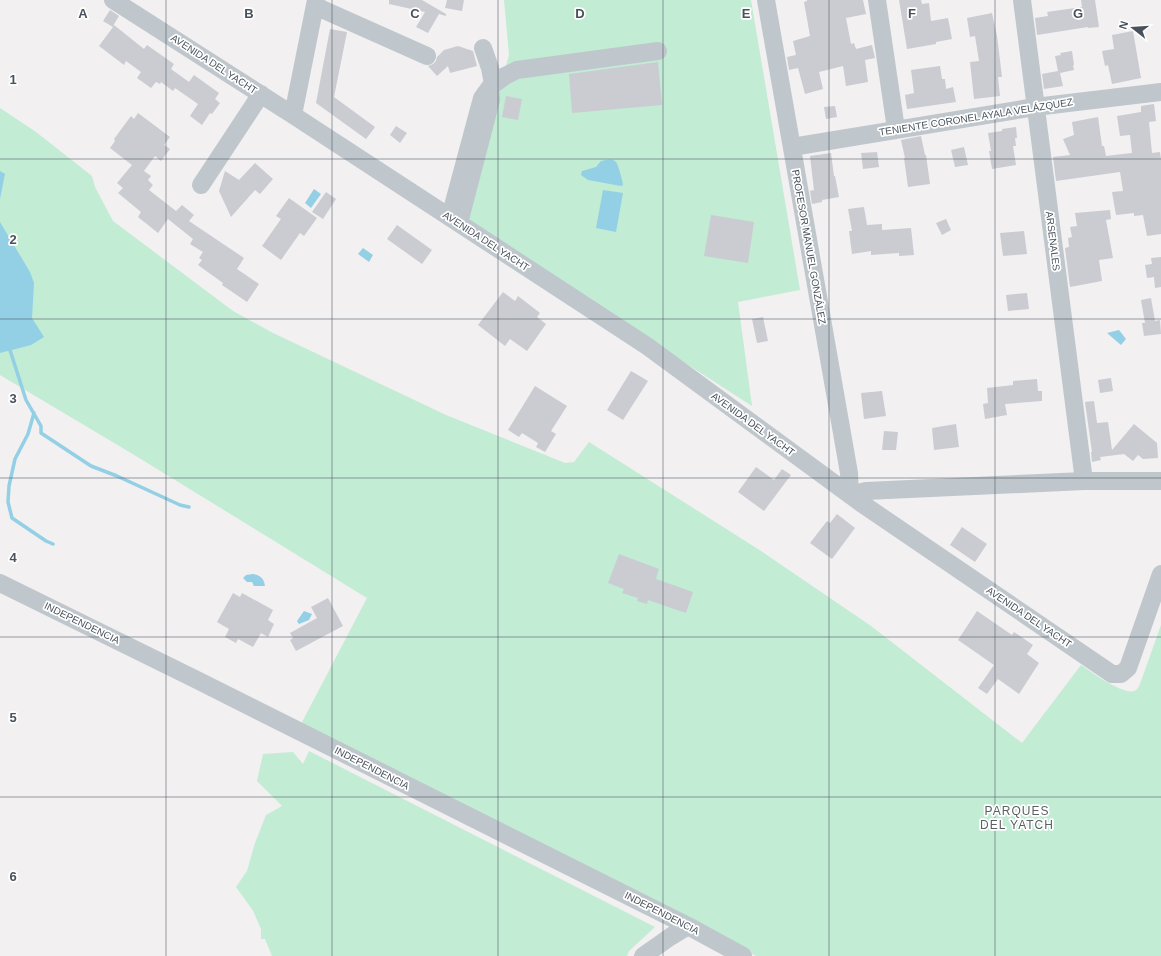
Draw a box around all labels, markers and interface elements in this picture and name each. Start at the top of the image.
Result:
text: A [78,6,88,21]
text: B [244,6,254,21]
text: C [410,6,420,21]
text: D [575,6,585,21]
text: E [742,6,751,21]
text: F [908,6,916,21]
text: G [1073,6,1083,21]
north arrow [1113,8,1153,48]
text: N [1117,19,1130,31]
street label: AVENIDA DEL YACHT [169,32,259,96]
text: 1 [9,72,17,87]
street label: TENIENTE CORONEL AYALA VELÁZQUEZ [878,95,1074,138]
street label: PROFESOR MANUEL GONZÁLEZ [790,169,829,325]
street label: AVENIDA DEL YACHT [441,209,531,273]
street label: ARSENALES [1044,211,1062,272]
text: 2 [9,232,17,247]
street label: AVENIDA DEL YACHT [709,390,797,458]
text: 3 [9,391,17,406]
text: 4 [9,550,17,565]
street label: AVENIDA DEL YACHT [984,584,1074,650]
street label: INDEPENDENCIA [43,600,122,646]
text: 5 [9,710,17,725]
street label: INDEPENDENCIA [333,744,411,792]
district label: PARQUES DEL YATCH [980,804,1054,832]
text: 6 [9,869,17,884]
street label: INDEPENDENCIA [623,889,701,937]

